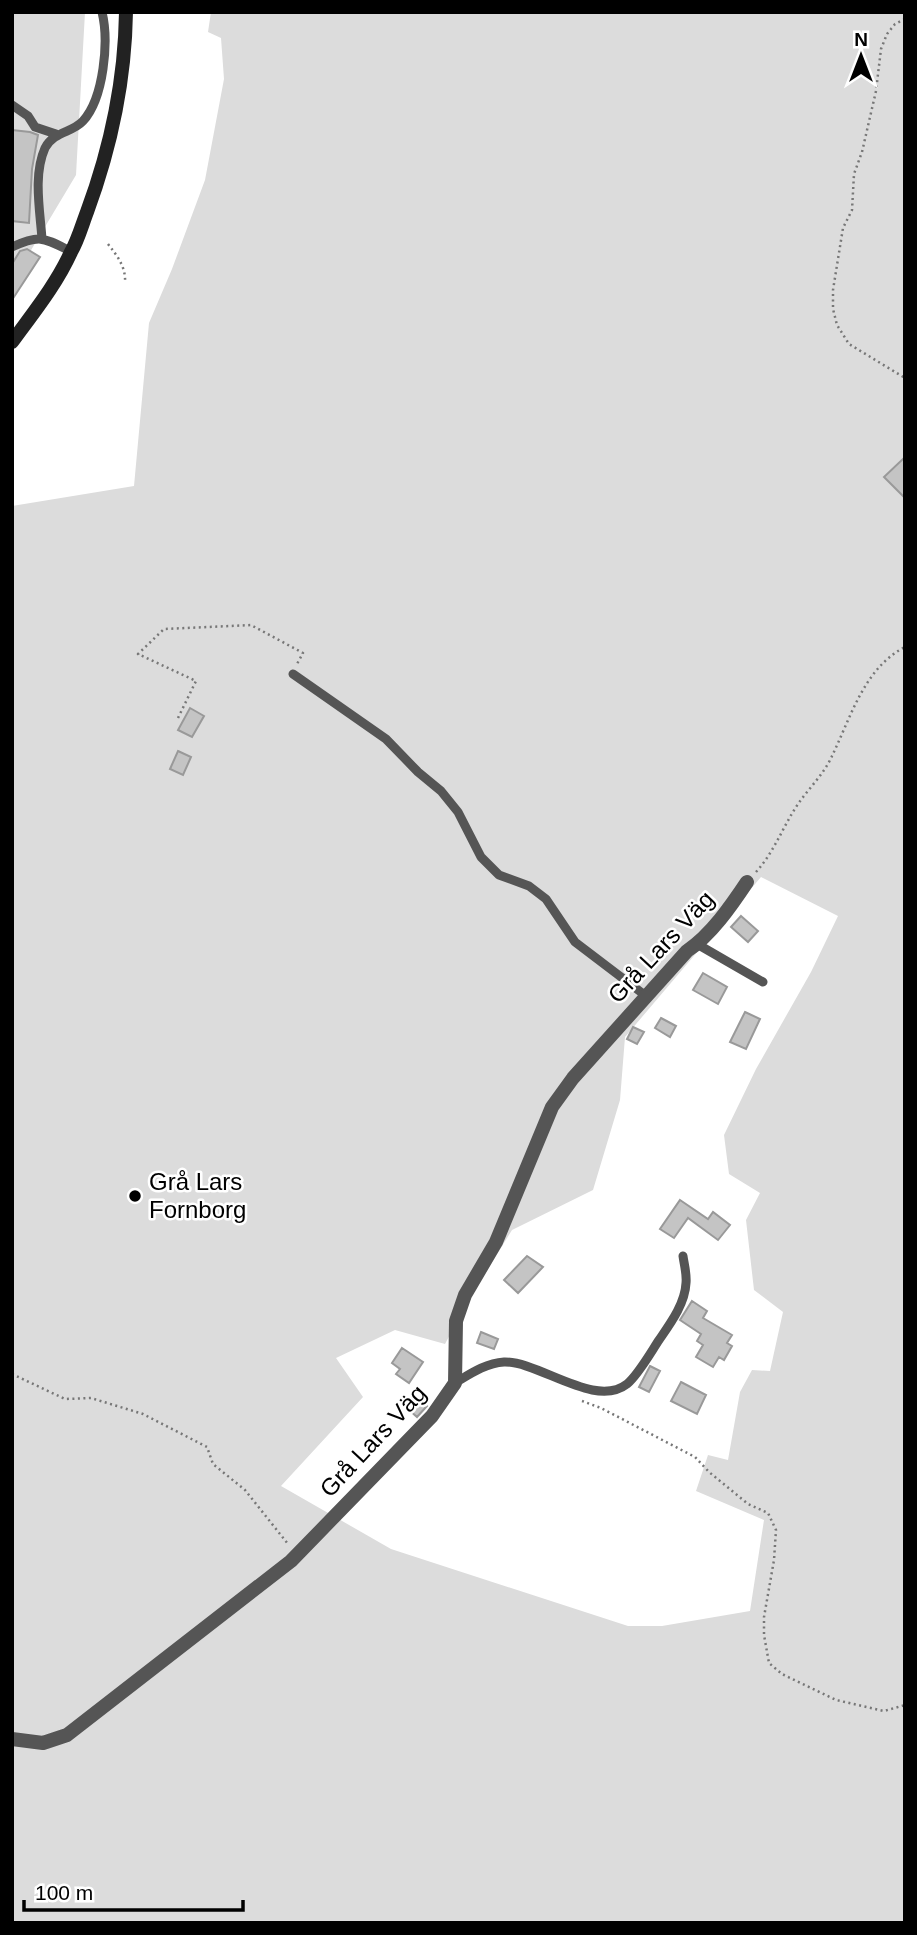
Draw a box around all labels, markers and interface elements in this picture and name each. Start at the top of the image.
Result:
north arrow [826,21,896,91]
text: N [854,29,868,50]
street label: Grå Lars Väg [602,885,719,1008]
place label: Grå Lars Fornborg [149,1168,246,1223]
marker: Grå Lars Fornborg [127,1188,143,1204]
street label: Grå Lars Väg [314,1379,431,1502]
scale bar [24,1868,243,1912]
text: 100 m [35,1881,93,1904]

